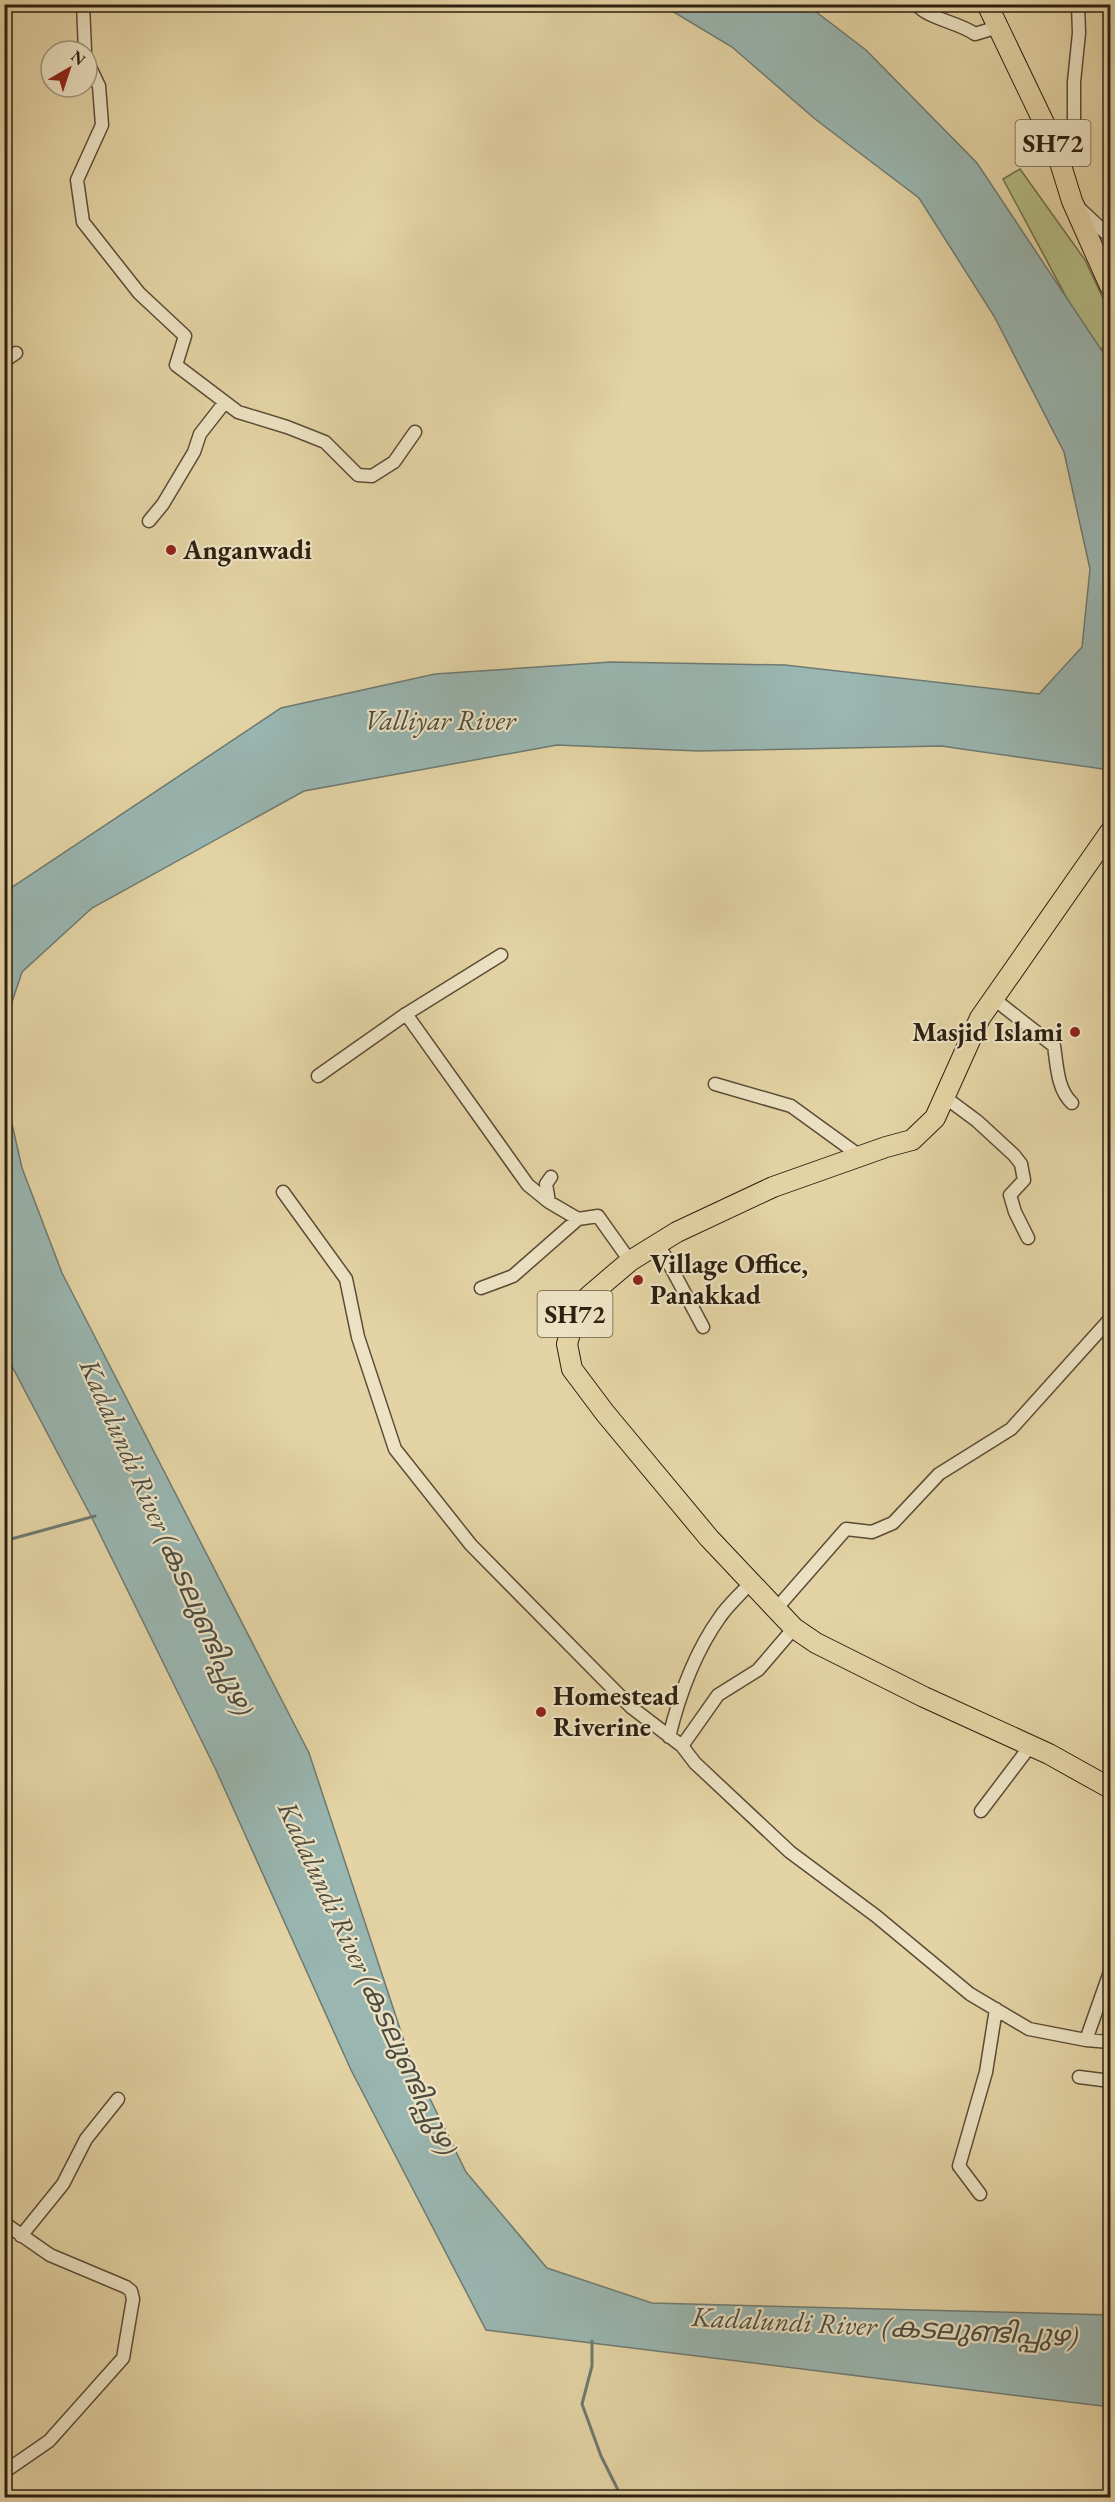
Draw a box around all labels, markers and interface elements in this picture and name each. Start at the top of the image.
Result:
north arrow [39,39,99,99]
text: N [66,45,90,70]
road number: SH72 [1016,120,1090,166]
place label: Anganwadi [182,532,312,567]
marker: Anganwadi [164,543,178,557]
water label: Valliyar River [364,702,517,738]
place label: Masjid Islami [912,1014,1063,1049]
marker: Masjid Islami [1068,1025,1082,1039]
place label: Village Office, Panakkad [650,1246,808,1312]
marker: Village Office, Panakkad [631,1273,645,1287]
road number: SH72 [538,1291,612,1337]
water label: Kadalundi River (കടലുണ്ടിപ്പുഴ) [71,1352,262,1722]
place label: Homestead Riverine [553,1678,679,1744]
marker: Homestead Riverine [534,1705,548,1719]
water label: Kadalundi River (കടലുണ്ടിപ്പുഴ) [269,1794,466,2162]
water label: Kadalundi River (കടലുണ്ടിപ്പുഴ) [690,2298,1079,2355]

